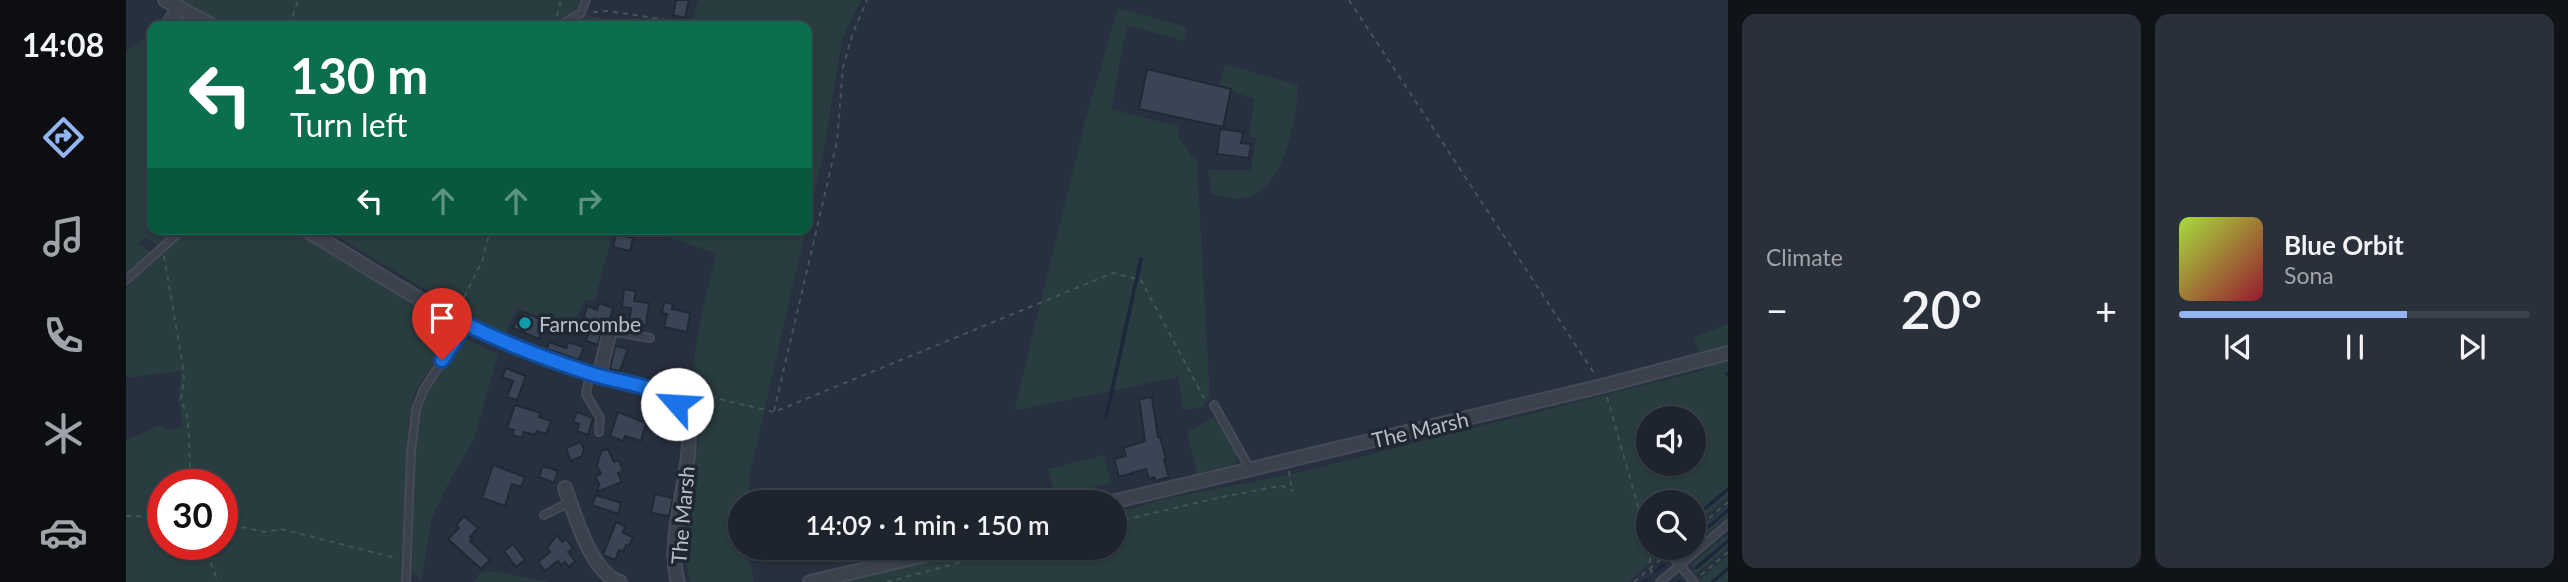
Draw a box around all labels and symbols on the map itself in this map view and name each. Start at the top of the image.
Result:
pin [412,288,472,360]
place label: Farncombe [539,311,641,336]
marker: Farncombe [517,315,533,331]
position arrow [640,367,714,441]
street label: The Marsh [1369,406,1471,452]
street label: The Marsh [665,465,699,565]
speed limit sign: 30 [147,469,238,560]

